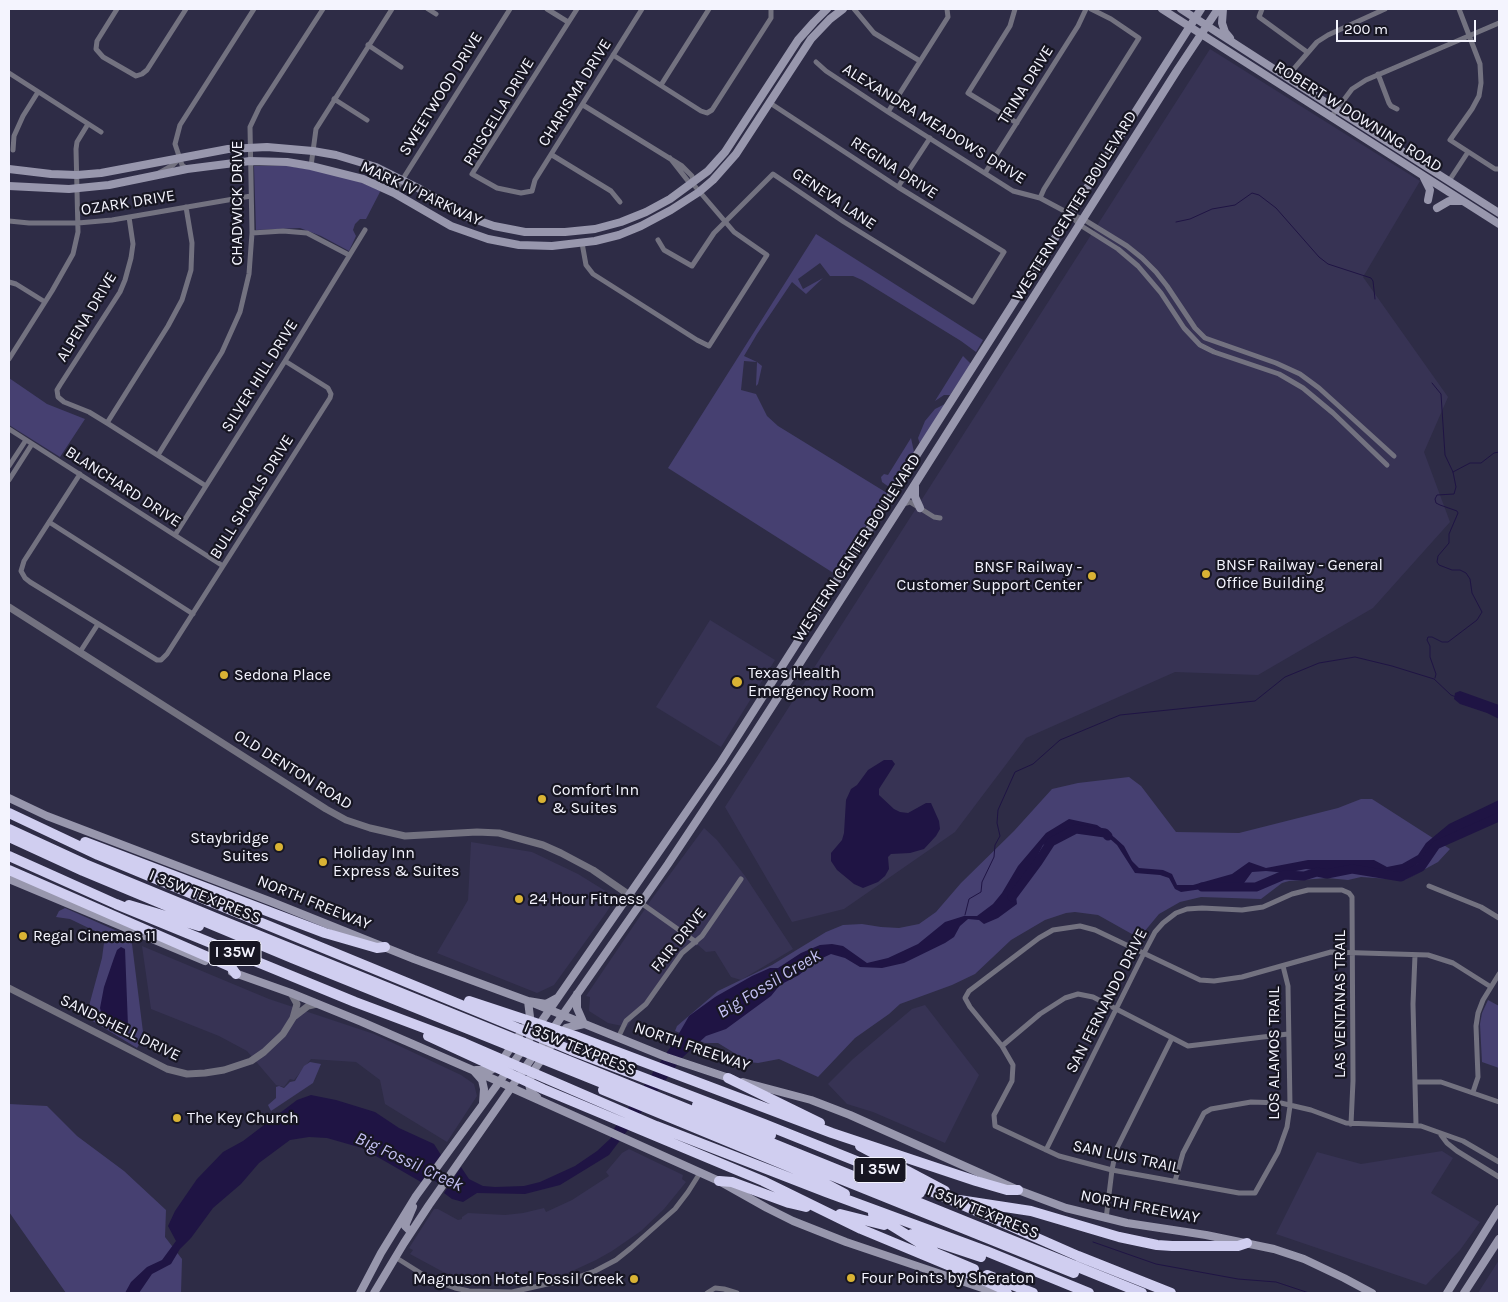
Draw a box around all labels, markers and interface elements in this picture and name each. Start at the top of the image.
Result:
scale bar [1338,10,1478,42]
text: 200 m [1344,20,1388,38]
street label: SWEETWOOD DRIVE [395,29,487,159]
street label: CHARISMA DRIVE [534,36,616,150]
street label: TRINA DRIVE [994,42,1058,128]
street label: PRISCELLA DRIVE [459,55,539,169]
street label: ROBERT W DOWNING ROAD [1271,57,1445,177]
street label: ALEXANDRA MEADOWS DRIVE [839,60,1029,188]
street label: WESTERN CENTER BOULEVARD [1009,108,1141,304]
street label: REGINA DRIVE [847,133,941,203]
street label: CHADWICK DRIVE [227,140,247,266]
street label: MARK IV PARKWAY [357,157,485,231]
street label: GENEVA LANE [788,164,880,234]
street label: OZARK DRIVE [80,186,176,220]
street label: ALPENA DRIVE [53,269,121,365]
street label: SILVER HILL DRIVE [218,316,302,436]
street label: BULL SHOALS DRIVE [206,431,298,563]
street label: BLANCHARD DRIVE [61,442,185,532]
street label: WESTERN CENTER BOULEVARD [789,450,925,646]
place label: BNSF Railway - General Office Building [1216,555,1383,593]
place label: BNSF Railway - Customer Support Center [896,557,1082,595]
marker: BNSF Railway - General Office Building [1200,568,1212,580]
marker: BNSF Railway - Customer Support Center [1086,570,1098,582]
place label: Texas Health Emergency Room [748,663,874,701]
place label: Sedona Place [234,665,331,685]
marker: Sedona Place [218,669,230,681]
marker: Texas Health Emergency Room [730,675,744,689]
street label: OLD DENTON ROAD [230,726,356,814]
place label: Comfort Inn & Suites [552,780,639,818]
marker: Comfort Inn & Suites [536,793,548,805]
place label: Staybridge Suites [190,828,269,866]
marker: Staybridge Suites [273,841,285,853]
place label: Holiday Inn Express & Suites [333,843,459,881]
marker: Holiday Inn Express & Suites [317,856,329,868]
street label: I 35W TEXPRESS [146,866,264,928]
street label: NORTH FREEWAY [254,871,374,935]
place label: 24 Hour Fitness [529,889,644,909]
marker: 24 Hour Fitness [513,893,525,905]
street label: FAIR DRIVE [647,904,711,976]
place label: Regal Cinemas 11 [33,926,156,946]
street label: SAN FERNANDO DRIVE [1062,926,1152,1076]
marker: Regal Cinemas 11 [17,930,29,942]
street label: LAS VENTANAS TRAIL [1330,930,1350,1078]
road number: I 35W [209,940,261,966]
water label: Big Fossil Creek [713,945,825,1023]
street label: LOS ALAMOS TRAIL [1264,986,1284,1120]
street label: SANDSHELL DRIVE [57,991,183,1065]
street label: I 35W TEXPRESS [521,1018,639,1080]
street label: NORTH FREEWAY [632,1018,752,1076]
place label: The Key Church [187,1108,299,1128]
marker: The Key Church [171,1112,183,1124]
water label: Big Fossil Creek [351,1127,467,1197]
street label: SAN LUIS TRAIL [1071,1136,1181,1178]
road number: I 35W [854,1158,906,1182]
street label: I 35W TEXPRESS [924,1181,1042,1243]
street label: NORTH FREEWAY [1079,1186,1201,1228]
place label: Four Points by Sheraton [861,1268,1034,1288]
place label: Magnuson Hotel Fossil Creek [413,1269,624,1289]
marker: Four Points by Sheraton [845,1272,857,1284]
marker: Magnuson Hotel Fossil Creek [628,1273,640,1285]

